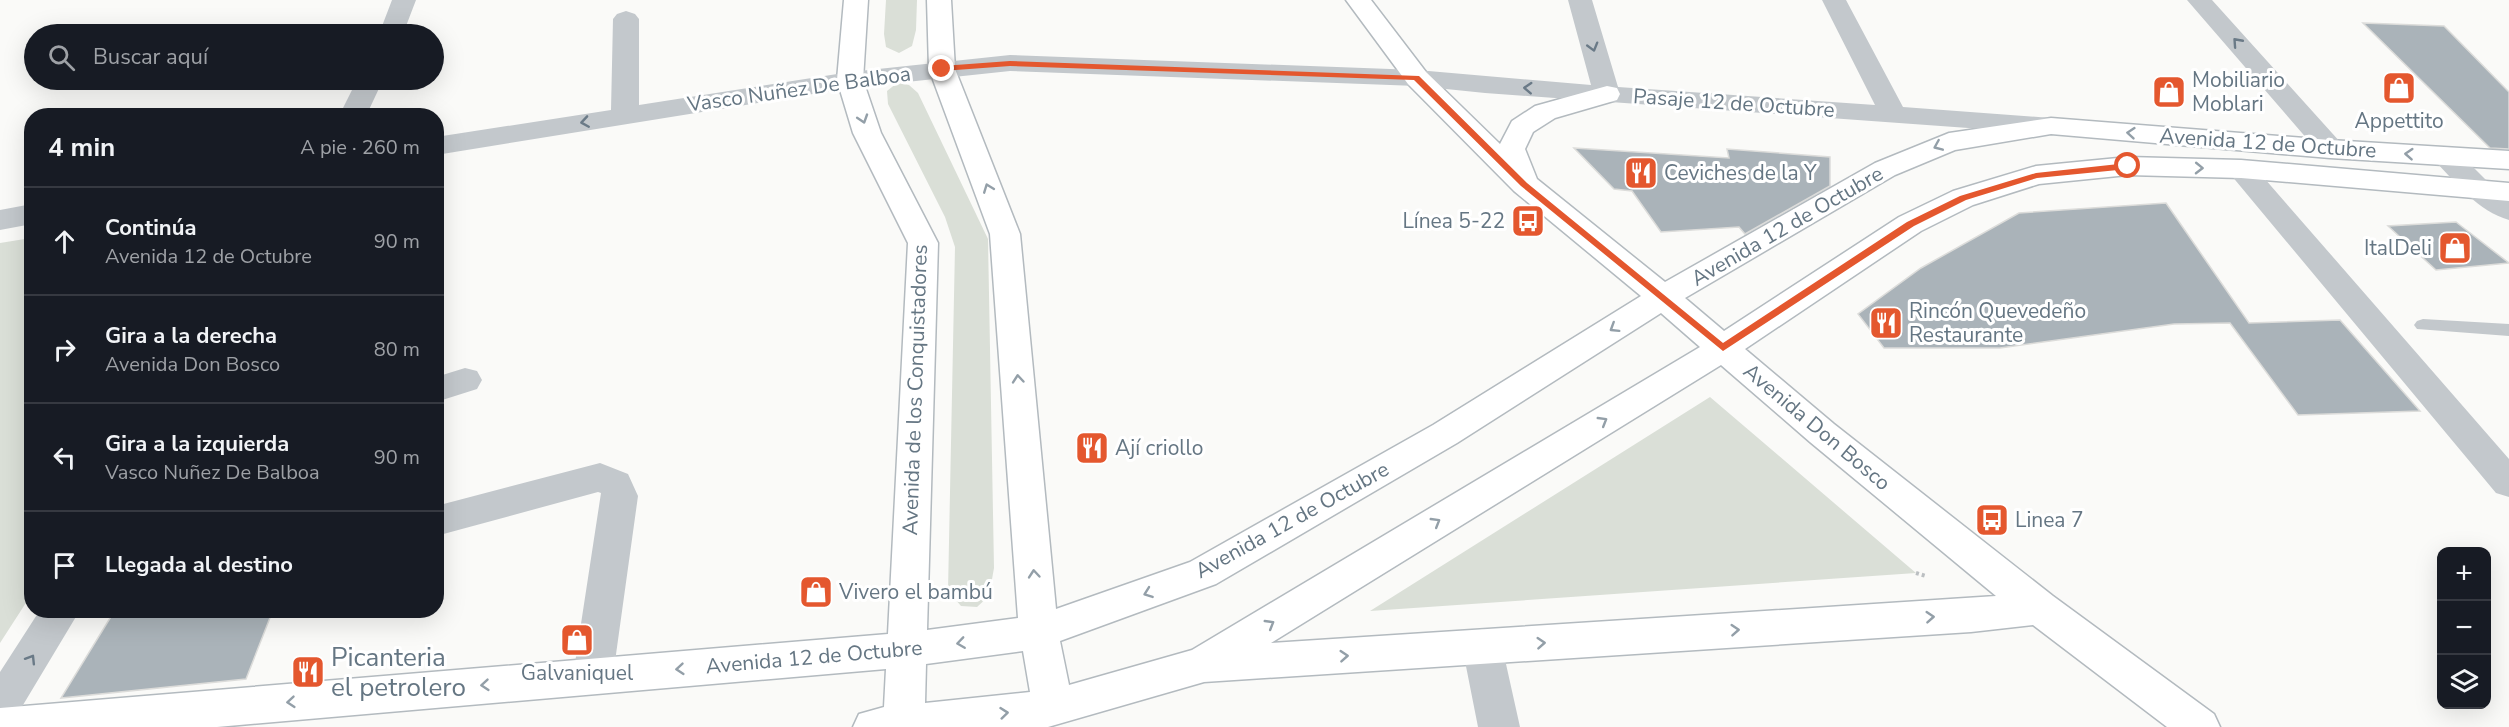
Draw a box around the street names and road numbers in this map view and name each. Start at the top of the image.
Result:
street label: Vasco Nuñez De Balboa [684,59,913,119]
street label: Pasaje 12 de Octubre [1632,82,1836,124]
street label: Avenida 12 de Octubre [2159,121,2377,165]
street label: Avenida 12 de Octubre [1686,160,1888,292]
street label: Avenida de los Conquistadores [896,244,934,536]
street label: Avenida Don Bosco [1738,357,1896,497]
street label: Avenida 12 de Octubre [1190,455,1394,585]
street label: Avenida 12 de Octubre [705,634,923,680]

